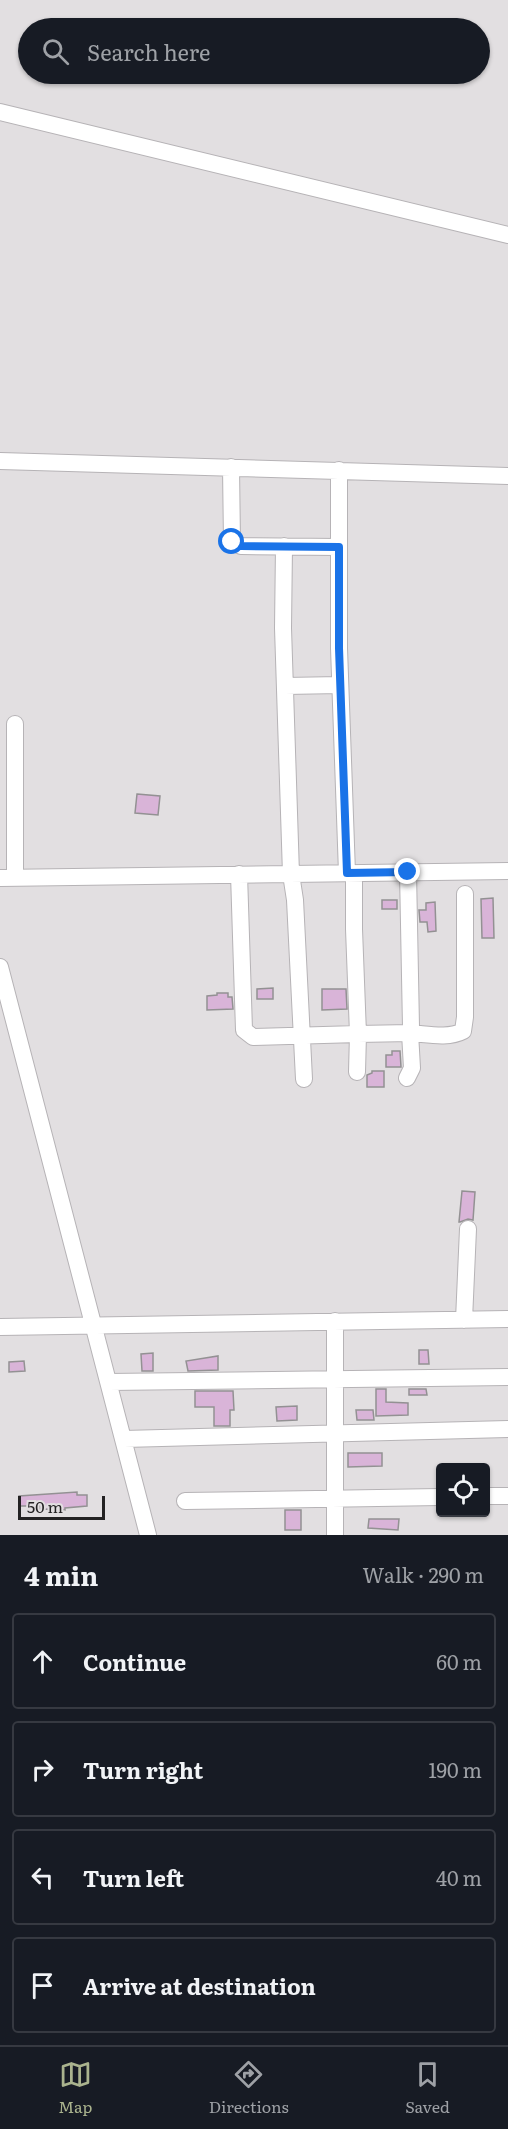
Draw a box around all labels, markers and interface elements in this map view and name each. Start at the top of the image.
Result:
search box [18,18,490,84]
icon: search [39,35,72,68]
text: Search here [87,35,210,68]
route start [218,528,244,554]
route end [394,858,420,884]
map controls [436,1463,490,1517]
button: locate [436,1463,490,1517]
scale bar [18,1493,105,1520]
text: 50 m [27,1494,63,1518]
text: 4 min [24,1555,98,1594]
text: Walk · 290 m [363,1559,484,1589]
icon: ahead [26,1645,59,1678]
text: Continue [83,1645,186,1678]
text: 60 m [436,1646,482,1676]
icon: right [26,1753,59,1786]
text: Turn right [83,1753,203,1786]
text: 190 m [428,1754,482,1784]
icon: left [26,1861,59,1894]
text: Turn left [83,1861,184,1894]
text: 40 m [436,1862,482,1892]
icon: arrive [26,1969,59,2002]
text: Arrive at destination [83,1969,316,2002]
tab: Map [58,2058,92,2118]
tab: Directions [209,2058,289,2118]
tab: Saved [405,2058,450,2118]

